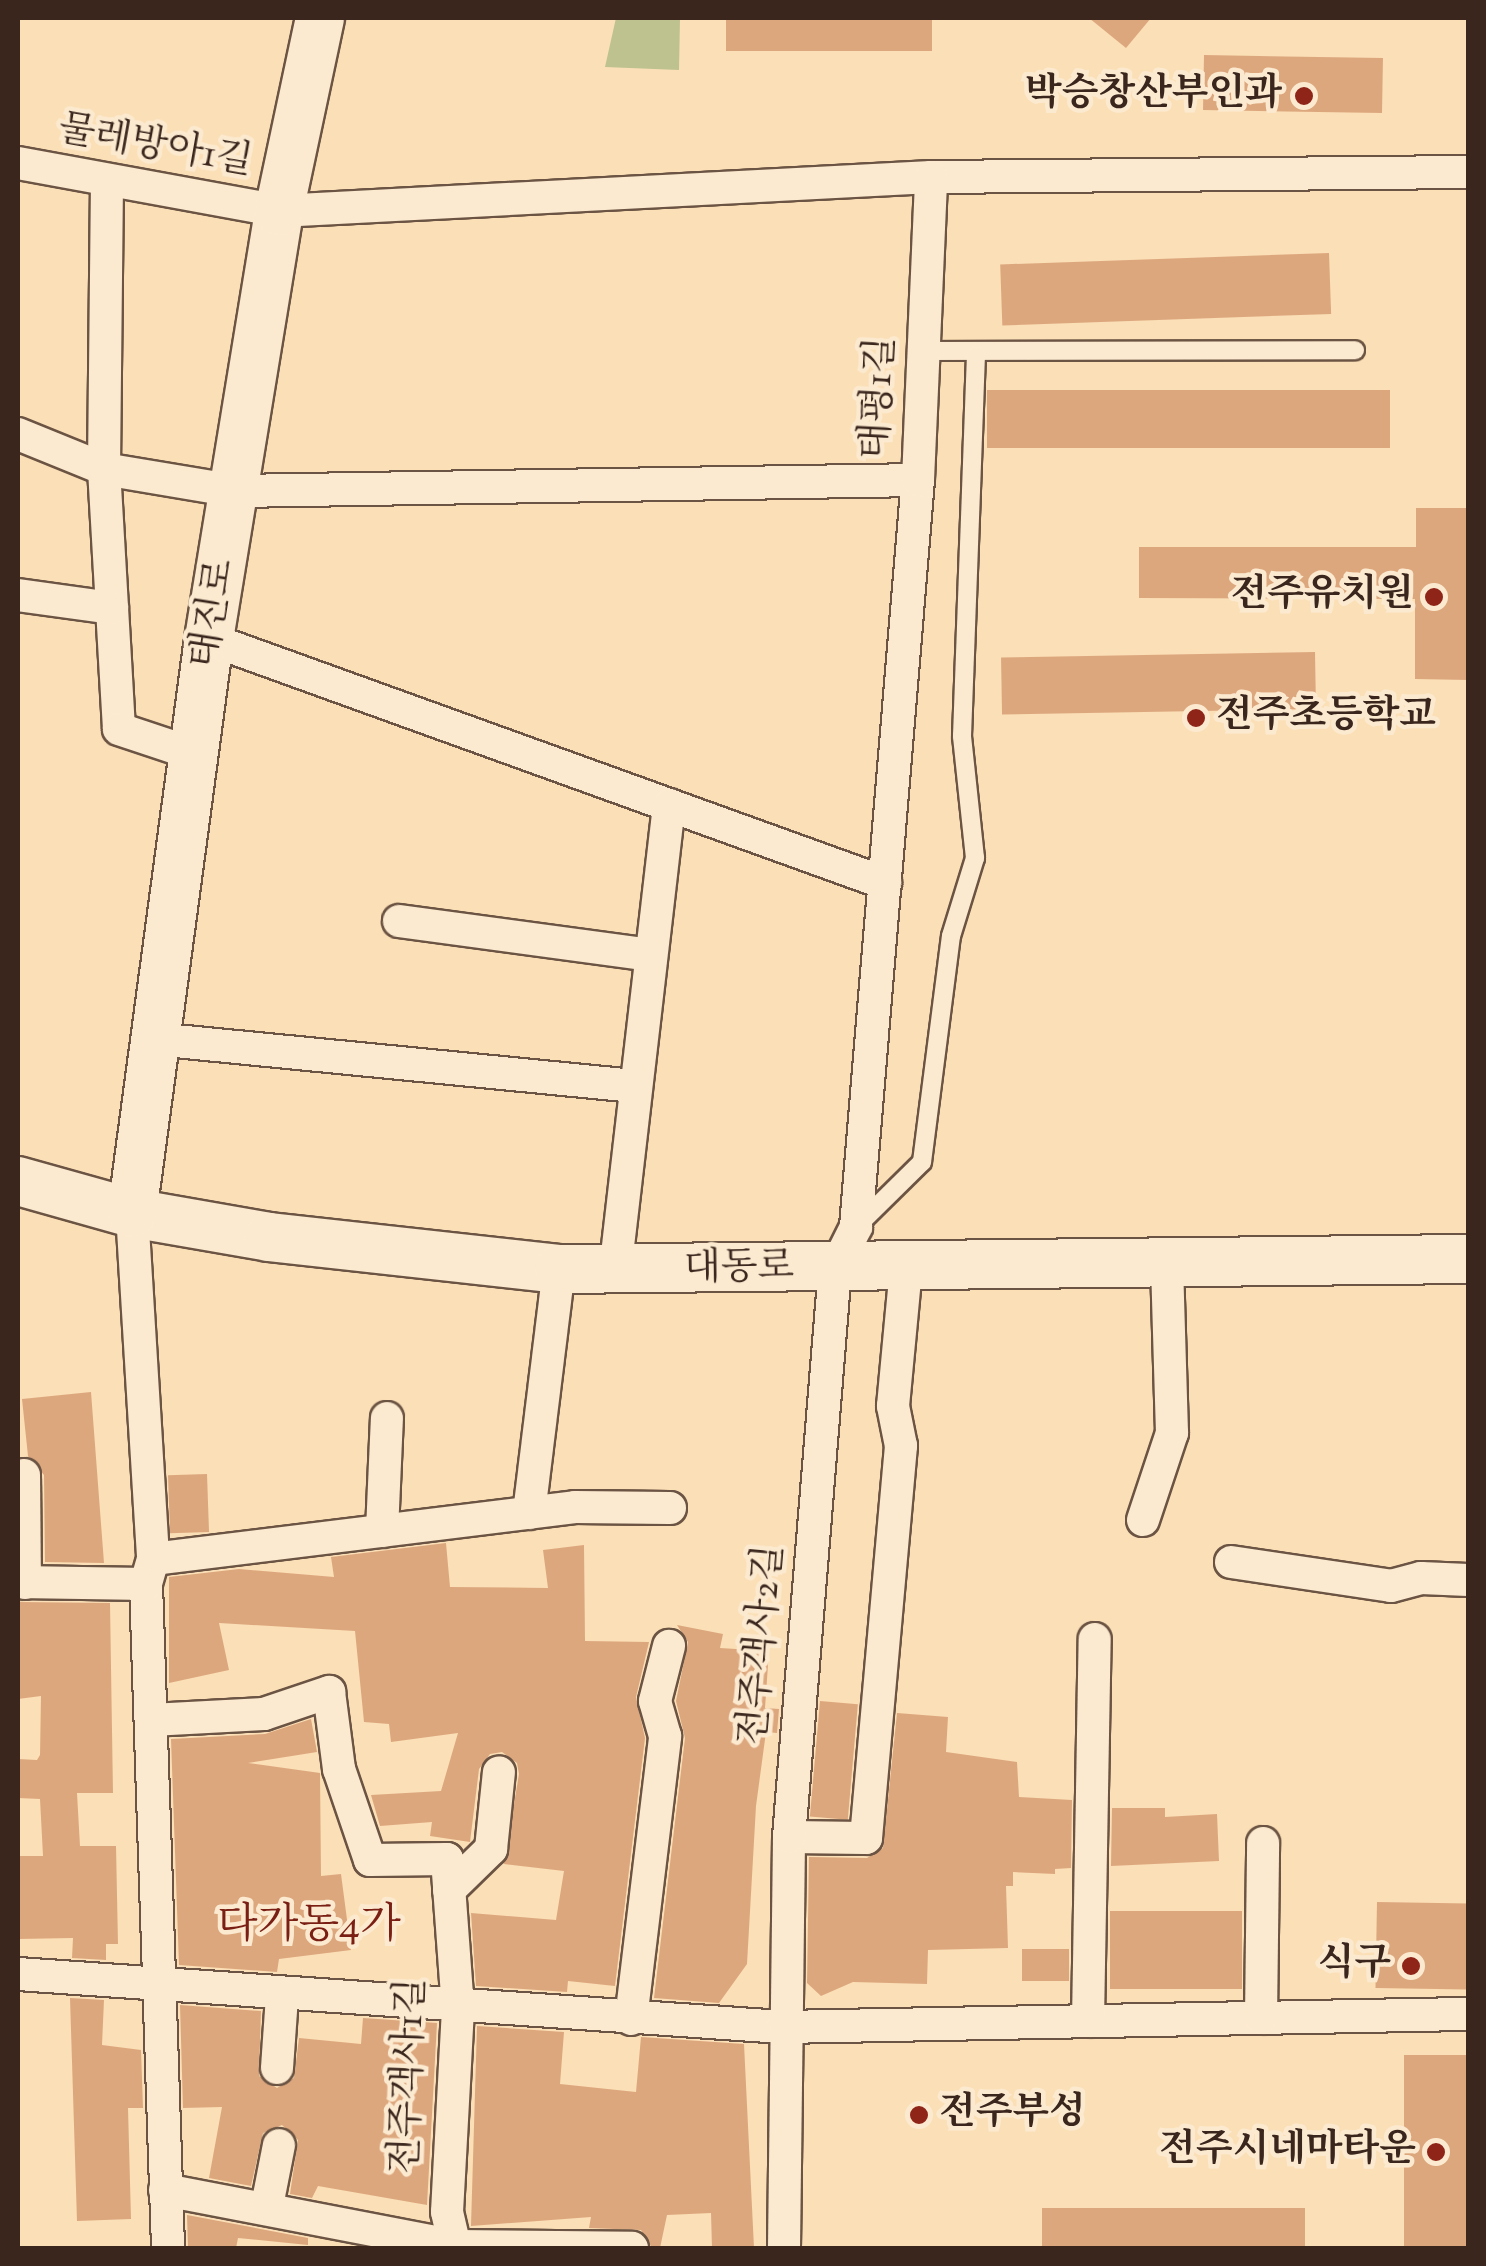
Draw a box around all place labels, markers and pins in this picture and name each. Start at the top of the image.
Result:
place label: 박승창산부인과 [1025,73,1282,119]
marker: 박승창산부인과 [1291,83,1317,109]
place label: 전주유치원 [1230,574,1414,620]
marker: 전주유치원 [1423,586,1445,608]
place label: 전주초등학교 [1216,695,1436,741]
marker: 전주초등학교 [1185,707,1207,729]
place label: 식구 [1318,1943,1391,1989]
marker: 식구 [1400,1955,1422,1977]
place label: 전주부성 [939,2092,1086,2138]
marker: 전주부성 [908,2104,930,2126]
place label: 전주시네마타운 [1159,2129,1416,2175]
marker: 전주시네마타운 [1425,2141,1447,2163]

